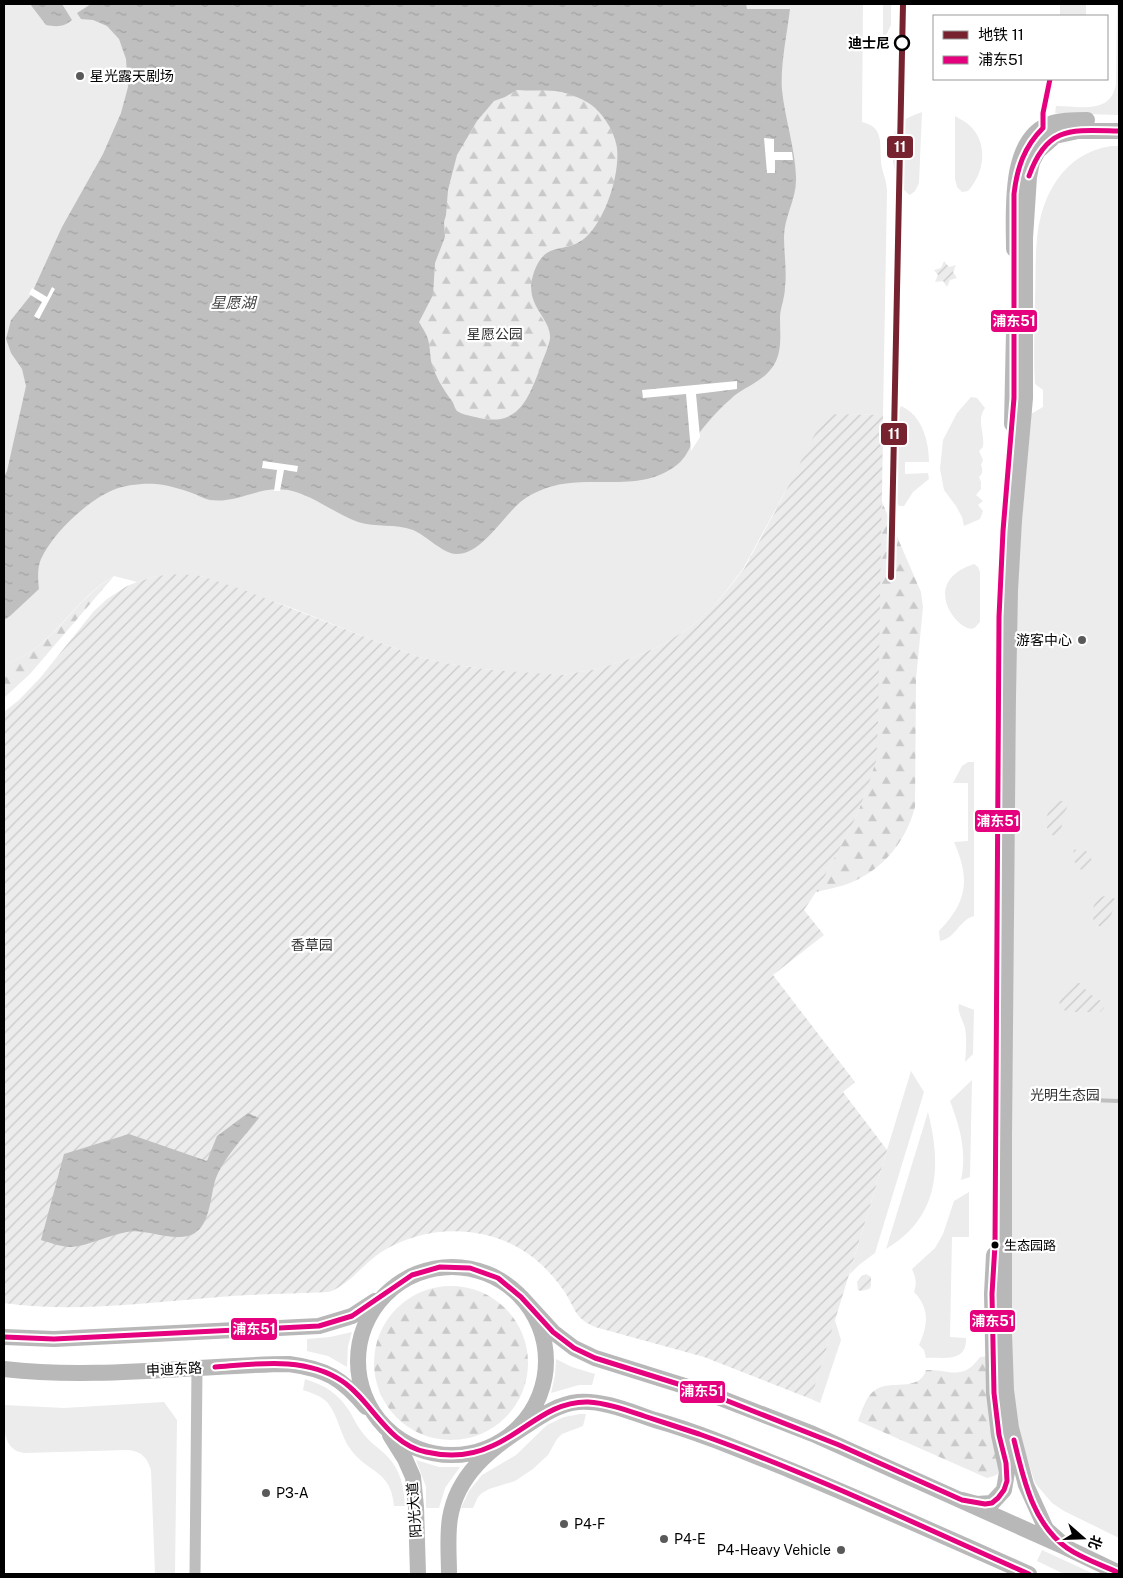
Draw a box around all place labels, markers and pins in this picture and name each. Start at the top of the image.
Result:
place label: 迪士尼 [848,35,890,51]
marker: 迪士尼 [894,35,910,51]
place label: 星光露天剧场 [90,68,174,84]
marker: 星光露天剧场 [74,70,86,82]
place label: 游客中心 [1016,632,1072,648]
marker: 游客中心 [1076,634,1088,646]
place label: 生态园路 [1004,1238,1056,1253]
marker: 生态园路 [990,1240,1000,1250]
place label: P3-A [276,1485,309,1501]
marker: P3-A [260,1487,272,1499]
place label: P4-F [574,1516,605,1532]
marker: P4-F [558,1518,570,1530]
place label: P4-E [674,1531,706,1547]
marker: P4-E [658,1533,670,1545]
place label: P4-Heavy Vehicle [717,1542,831,1558]
marker: P4-Heavy Vehicle [835,1544,847,1556]

